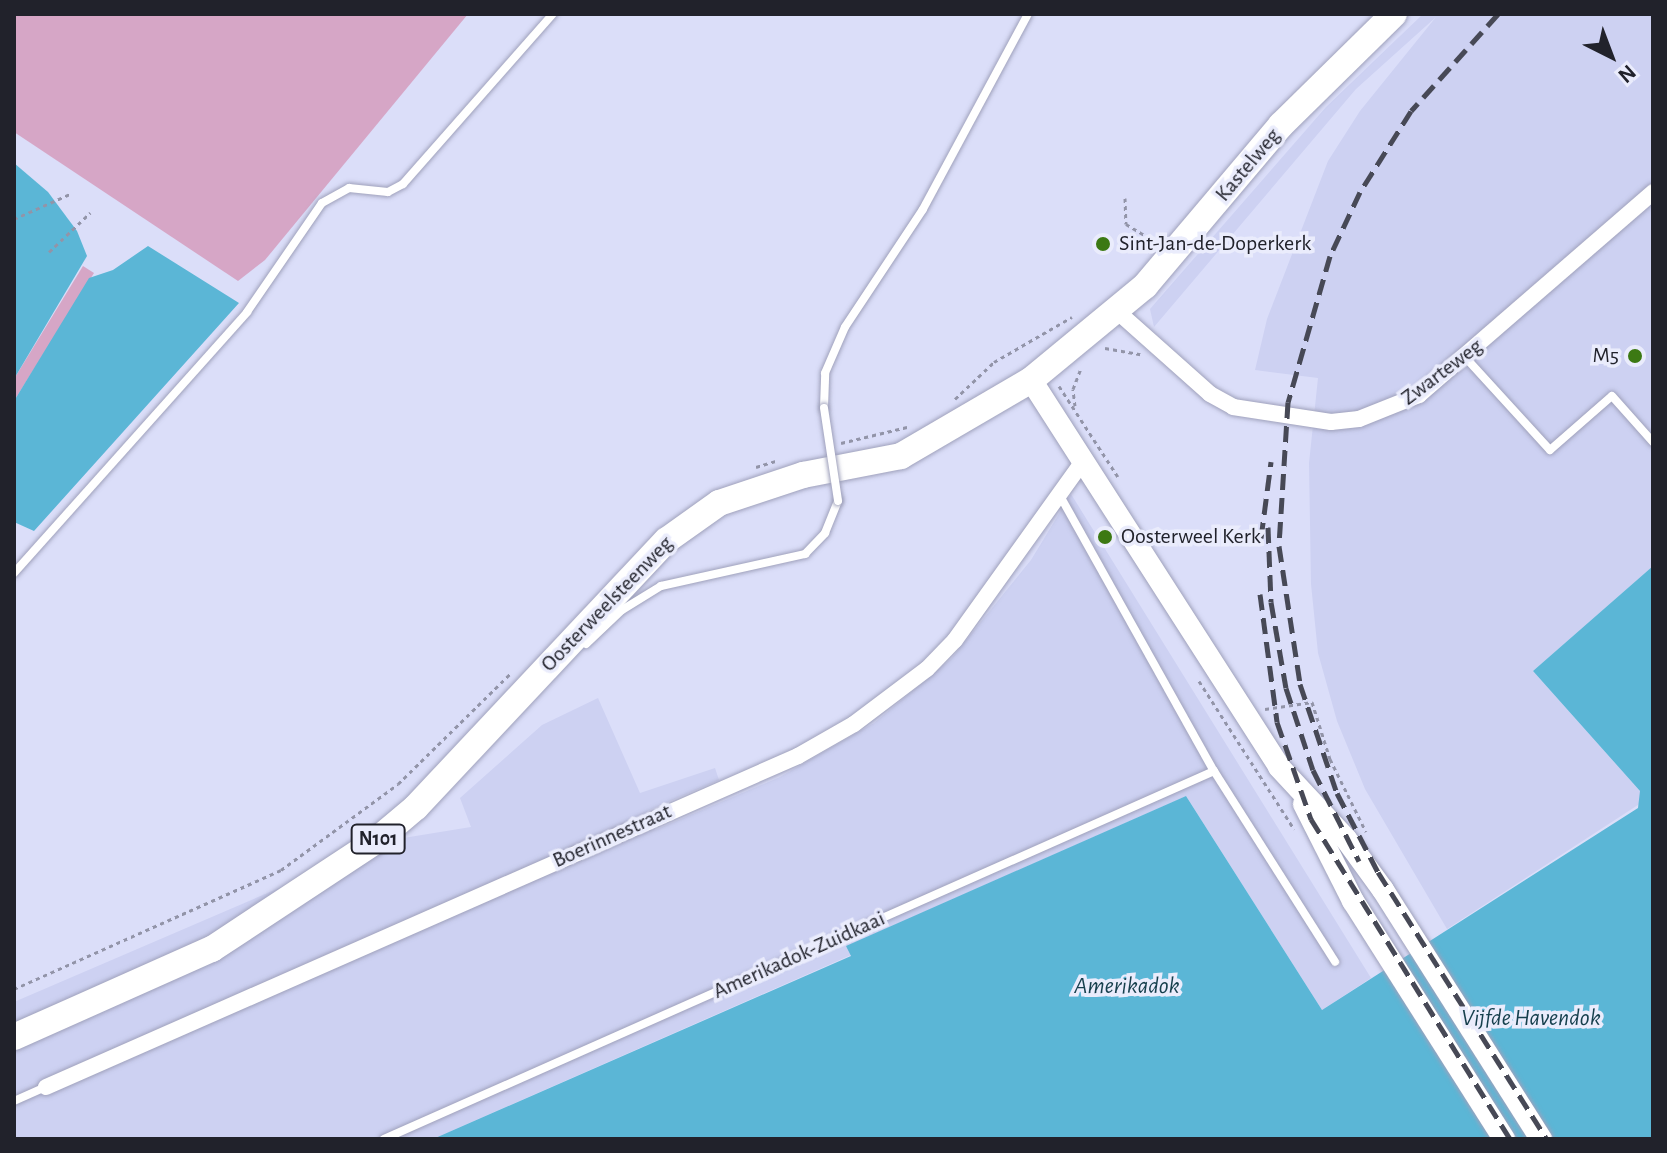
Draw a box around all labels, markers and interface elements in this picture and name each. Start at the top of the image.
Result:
north arrow [1571,16,1651,96]
text: N [1614,61,1640,87]
street label: Kastelweg [1210,123,1286,207]
place label: Sint-Jan-de-Doperkerk [1119,231,1311,257]
marker: Sint-Jan-de-Doperkerk [1094,235,1112,253]
street label: Zwarteweg [1396,333,1488,411]
place label: M5 [1592,343,1619,369]
marker: M5 [1626,347,1644,365]
place label: Oosterweel Kerk [1121,524,1261,550]
marker: Oosterweel Kerk [1096,528,1114,546]
street label: Oosterweelsteenweg [535,531,679,677]
street label: Boerinnestraat [549,798,675,874]
road number: N101 [350,823,406,855]
street label: Amerikadok-Zuidkaai [709,905,889,1005]
water label: Amerikadok [1074,973,1180,1001]
water label: Vijfde Havendok [1461,1005,1601,1033]

